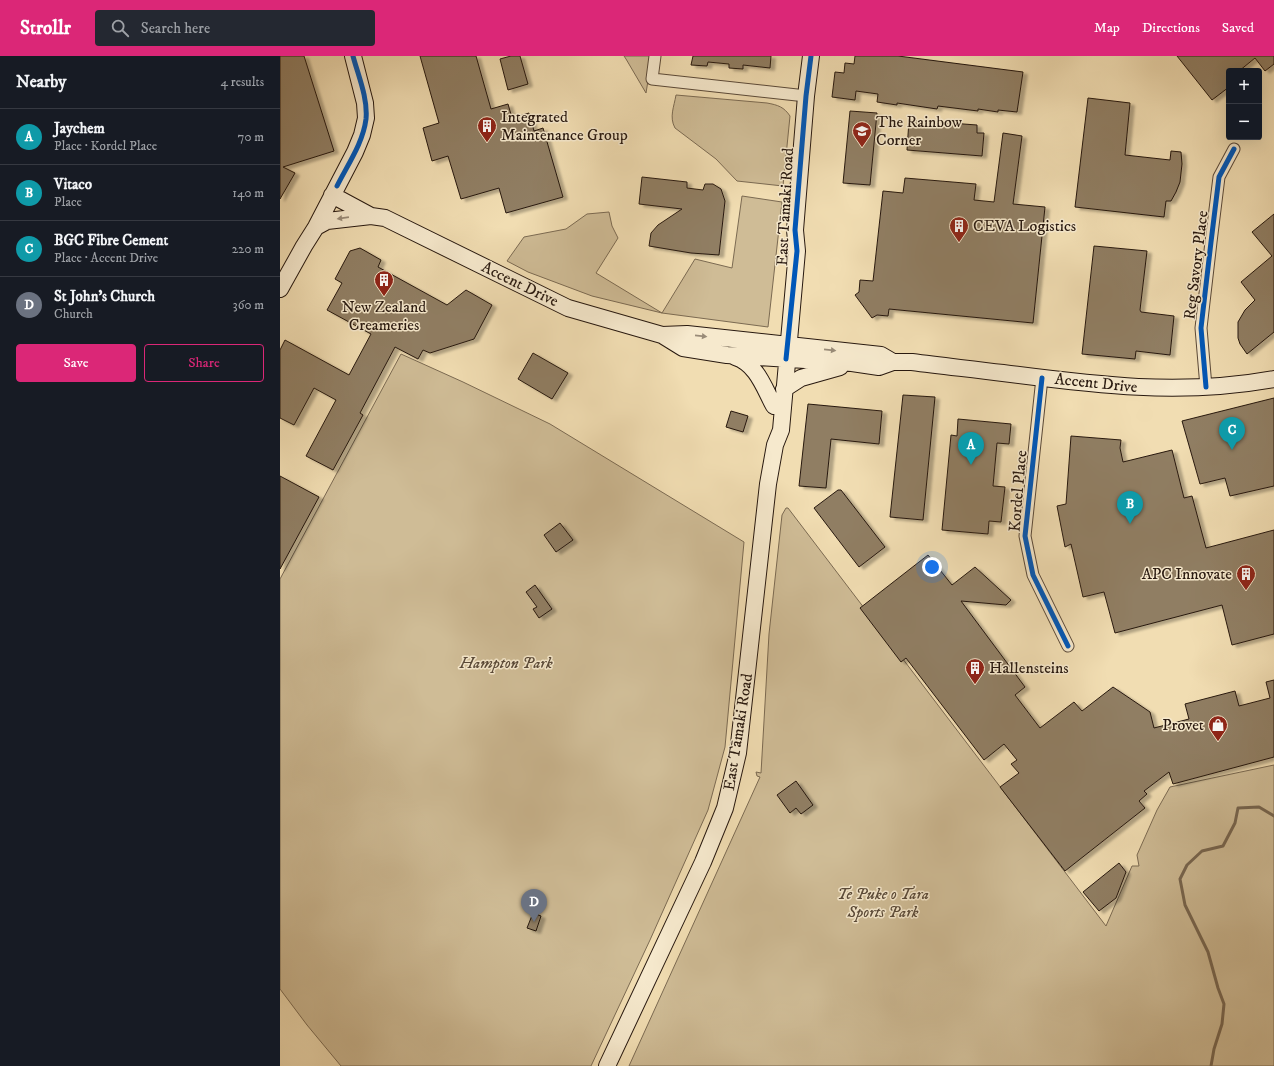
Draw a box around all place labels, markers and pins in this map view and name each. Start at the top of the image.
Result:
place label: Integrated Maintenance Group [501,107,628,145]
place label: The Rainbow Corner [876,112,963,150]
building icon: Integrated Maintenance Group [476,115,498,143]
school or university icon: The Rainbow Corner [851,120,873,148]
building icon: CEVA Logistics [948,215,970,243]
place label: CEVA Logistics [973,216,1076,236]
building icon: New Zealand Creameries [373,269,395,297]
place label: New Zealand Creameries [342,297,426,335]
pin: C [1219,417,1245,450]
pin: A [958,432,984,465]
pin: B [1117,491,1143,524]
building icon: APC Innovate [1235,563,1257,591]
place label: APC Innovate [1142,564,1232,584]
building icon: Hallensteins [964,657,986,685]
place label: Hallensteins [989,658,1069,678]
shop icon: Provet [1207,714,1229,742]
place label: Provet [1162,715,1204,735]
pin: D [521,889,547,922]

